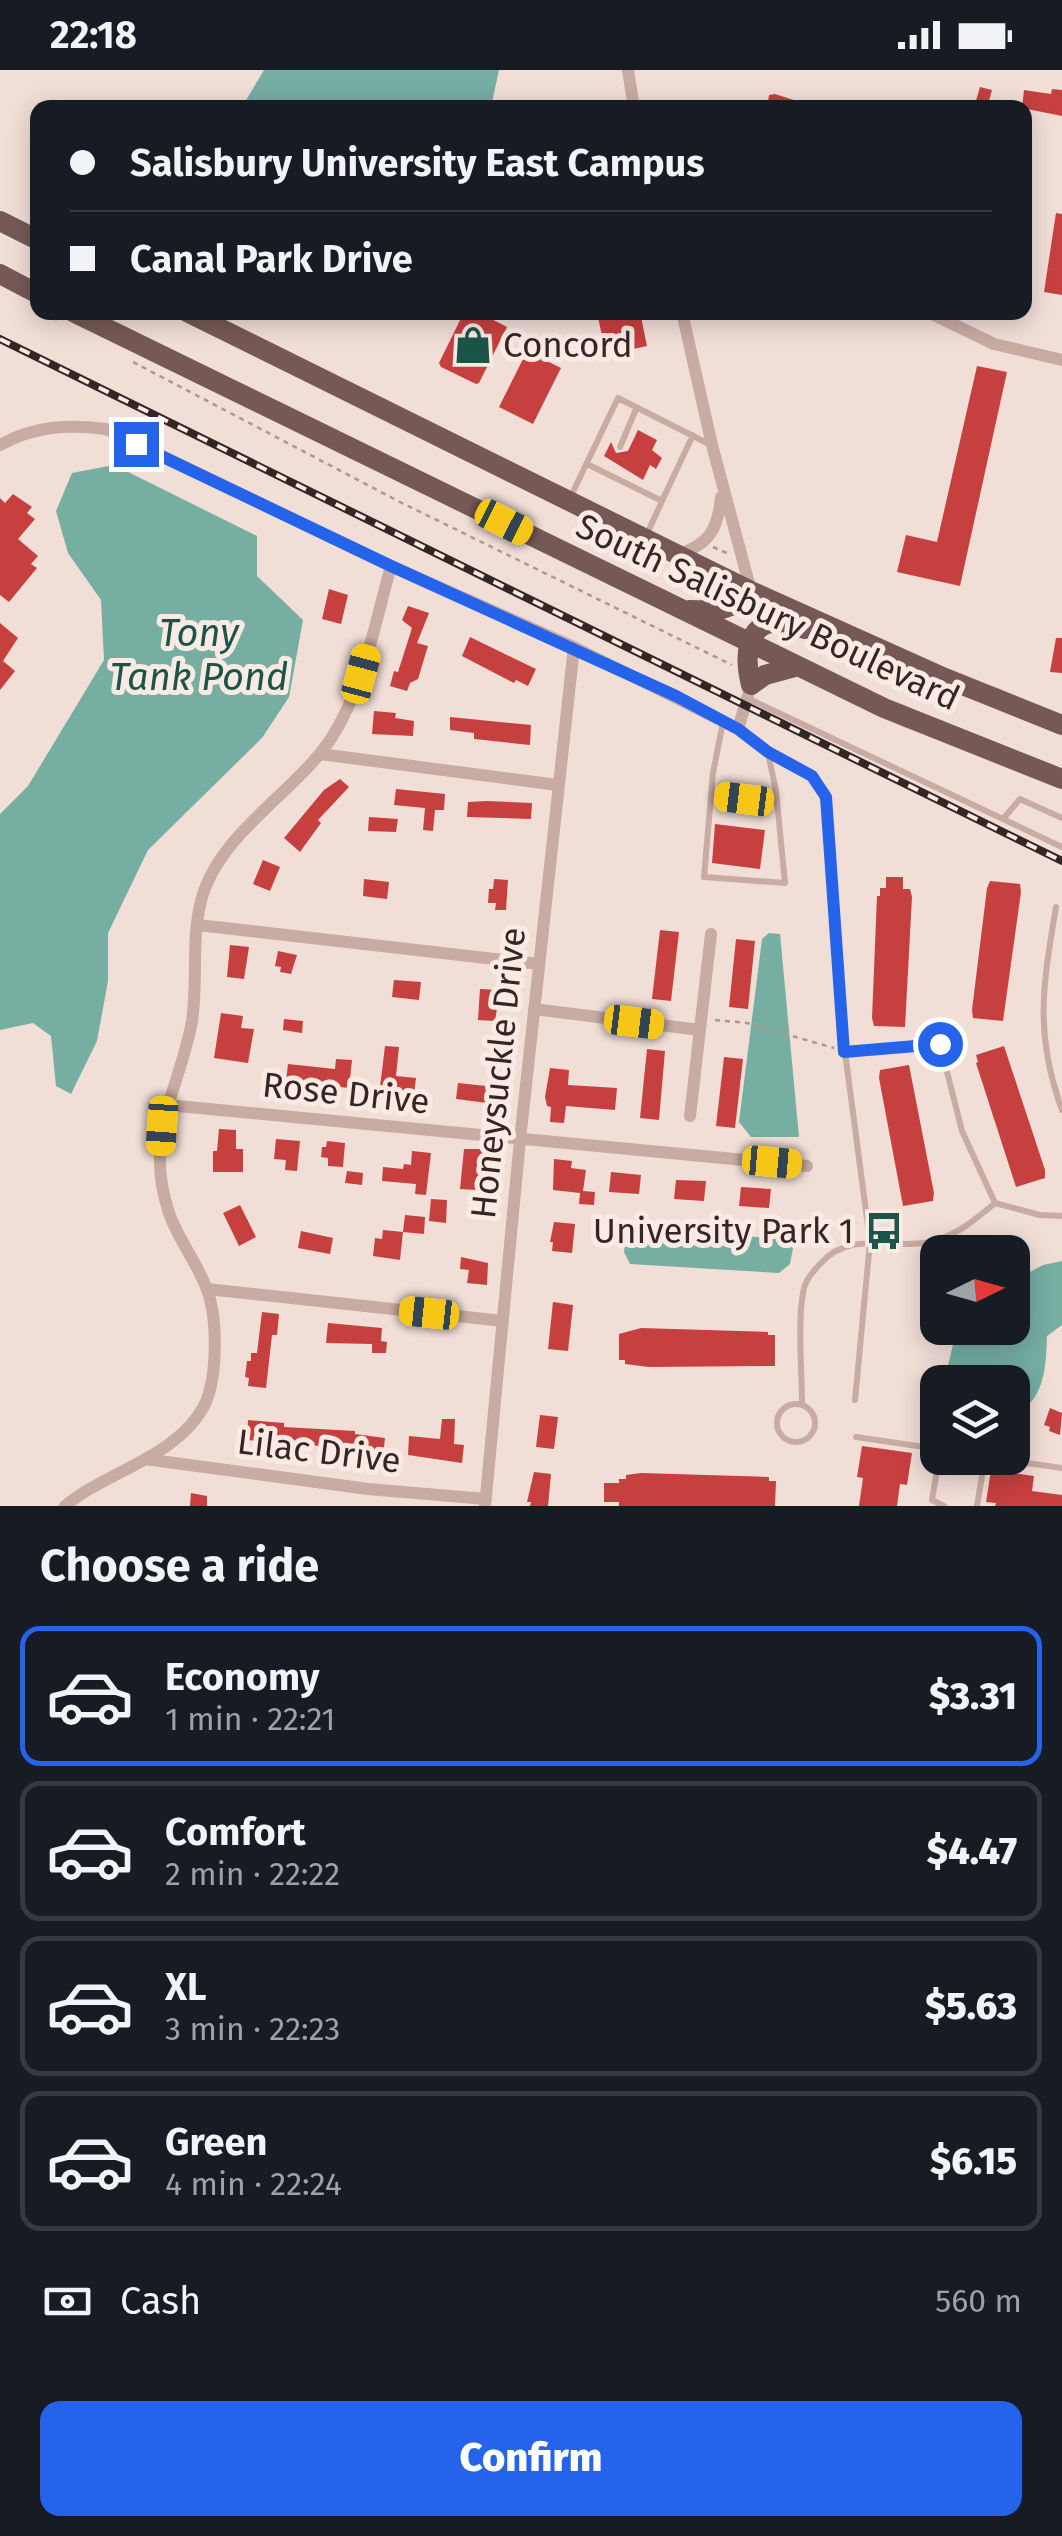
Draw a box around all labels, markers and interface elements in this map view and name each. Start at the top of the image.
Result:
text: 22:18 [50,12,137,58]
text: Salisbury University East Campus [130,140,705,186]
text: Canal Park Drive [130,236,413,282]
shop icon: Concord [452,324,494,366]
place label: Concord [503,324,633,366]
route end [114,422,159,467]
car [470,495,538,549]
street label: South Salisbury Boulevard [570,505,966,719]
water label: Tony Tank Pond [110,610,288,700]
car [339,641,383,707]
car [712,780,776,818]
street label: Honeysuckle Drive [462,925,534,1221]
car [602,1003,666,1041]
route start [918,1022,963,1067]
street label: Rose Drive [260,1063,432,1123]
car [145,1095,179,1157]
car [741,1144,803,1180]
place label: University Park 1 [593,1210,854,1252]
bus stop icon: University Park 1 [863,1210,905,1252]
north arrow [920,1235,1030,1345]
map controls [920,1235,1030,1475]
car [398,1295,460,1331]
button: layers [920,1365,1030,1475]
street label: Lilac Drive [235,1420,403,1482]
text: Choose a ride [40,1539,319,1593]
icon: car [45,1651,135,1741]
text: Economy [165,1654,320,1700]
text: $3.31 [929,1673,1017,1719]
text: 1 min · 22:21 [165,1700,335,1738]
icon: car [45,1806,135,1896]
text: Comfort [165,1809,306,1855]
text: $4.47 [927,1828,1017,1874]
text: 2 min · 22:22 [165,1855,340,1893]
icon: car [45,1961,135,2051]
text: XL [165,1964,207,2010]
text: $5.63 [925,1983,1017,2029]
text: 3 min · 22:23 [165,2010,340,2048]
icon: car [45,2116,135,2206]
text: Green [165,2119,268,2165]
text: $6.15 [930,2138,1017,2184]
text: 4 min · 22:24 [165,2165,342,2203]
icon: cash [40,2274,95,2329]
text: Cash [120,2278,201,2324]
text: 560 m [935,2282,1022,2320]
button: Confirm [40,2401,1022,2516]

